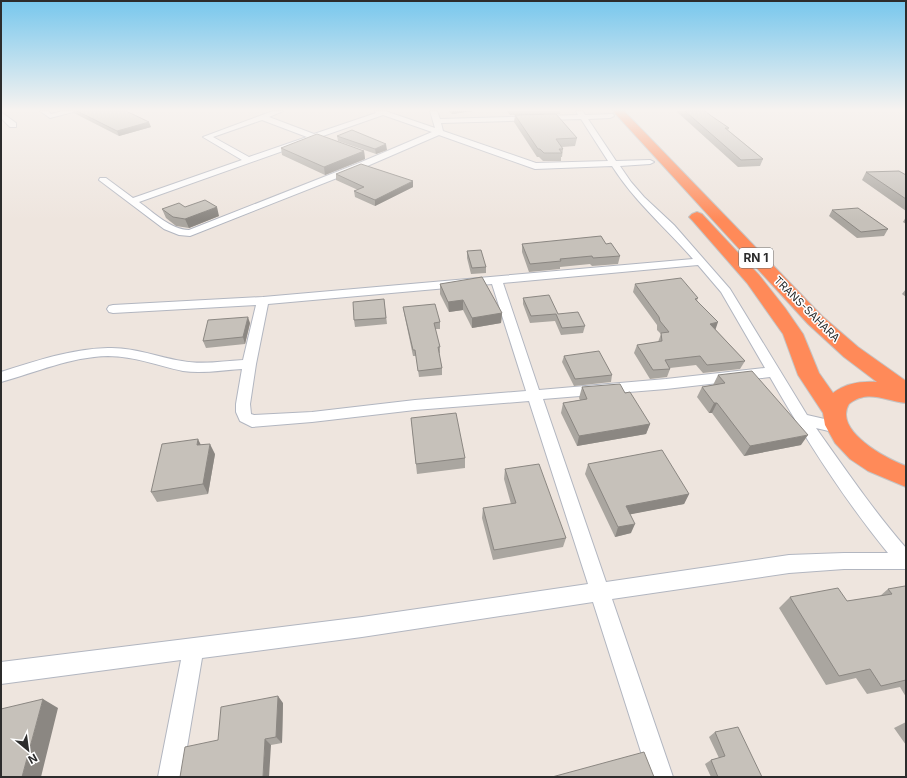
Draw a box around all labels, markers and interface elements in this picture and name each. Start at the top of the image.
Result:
road number: RN 1 [739,248,773,268]
street label: TRANS-SAHARA [771,273,843,345]
north arrow [8,730,48,770]
text: N [26,751,40,767]

